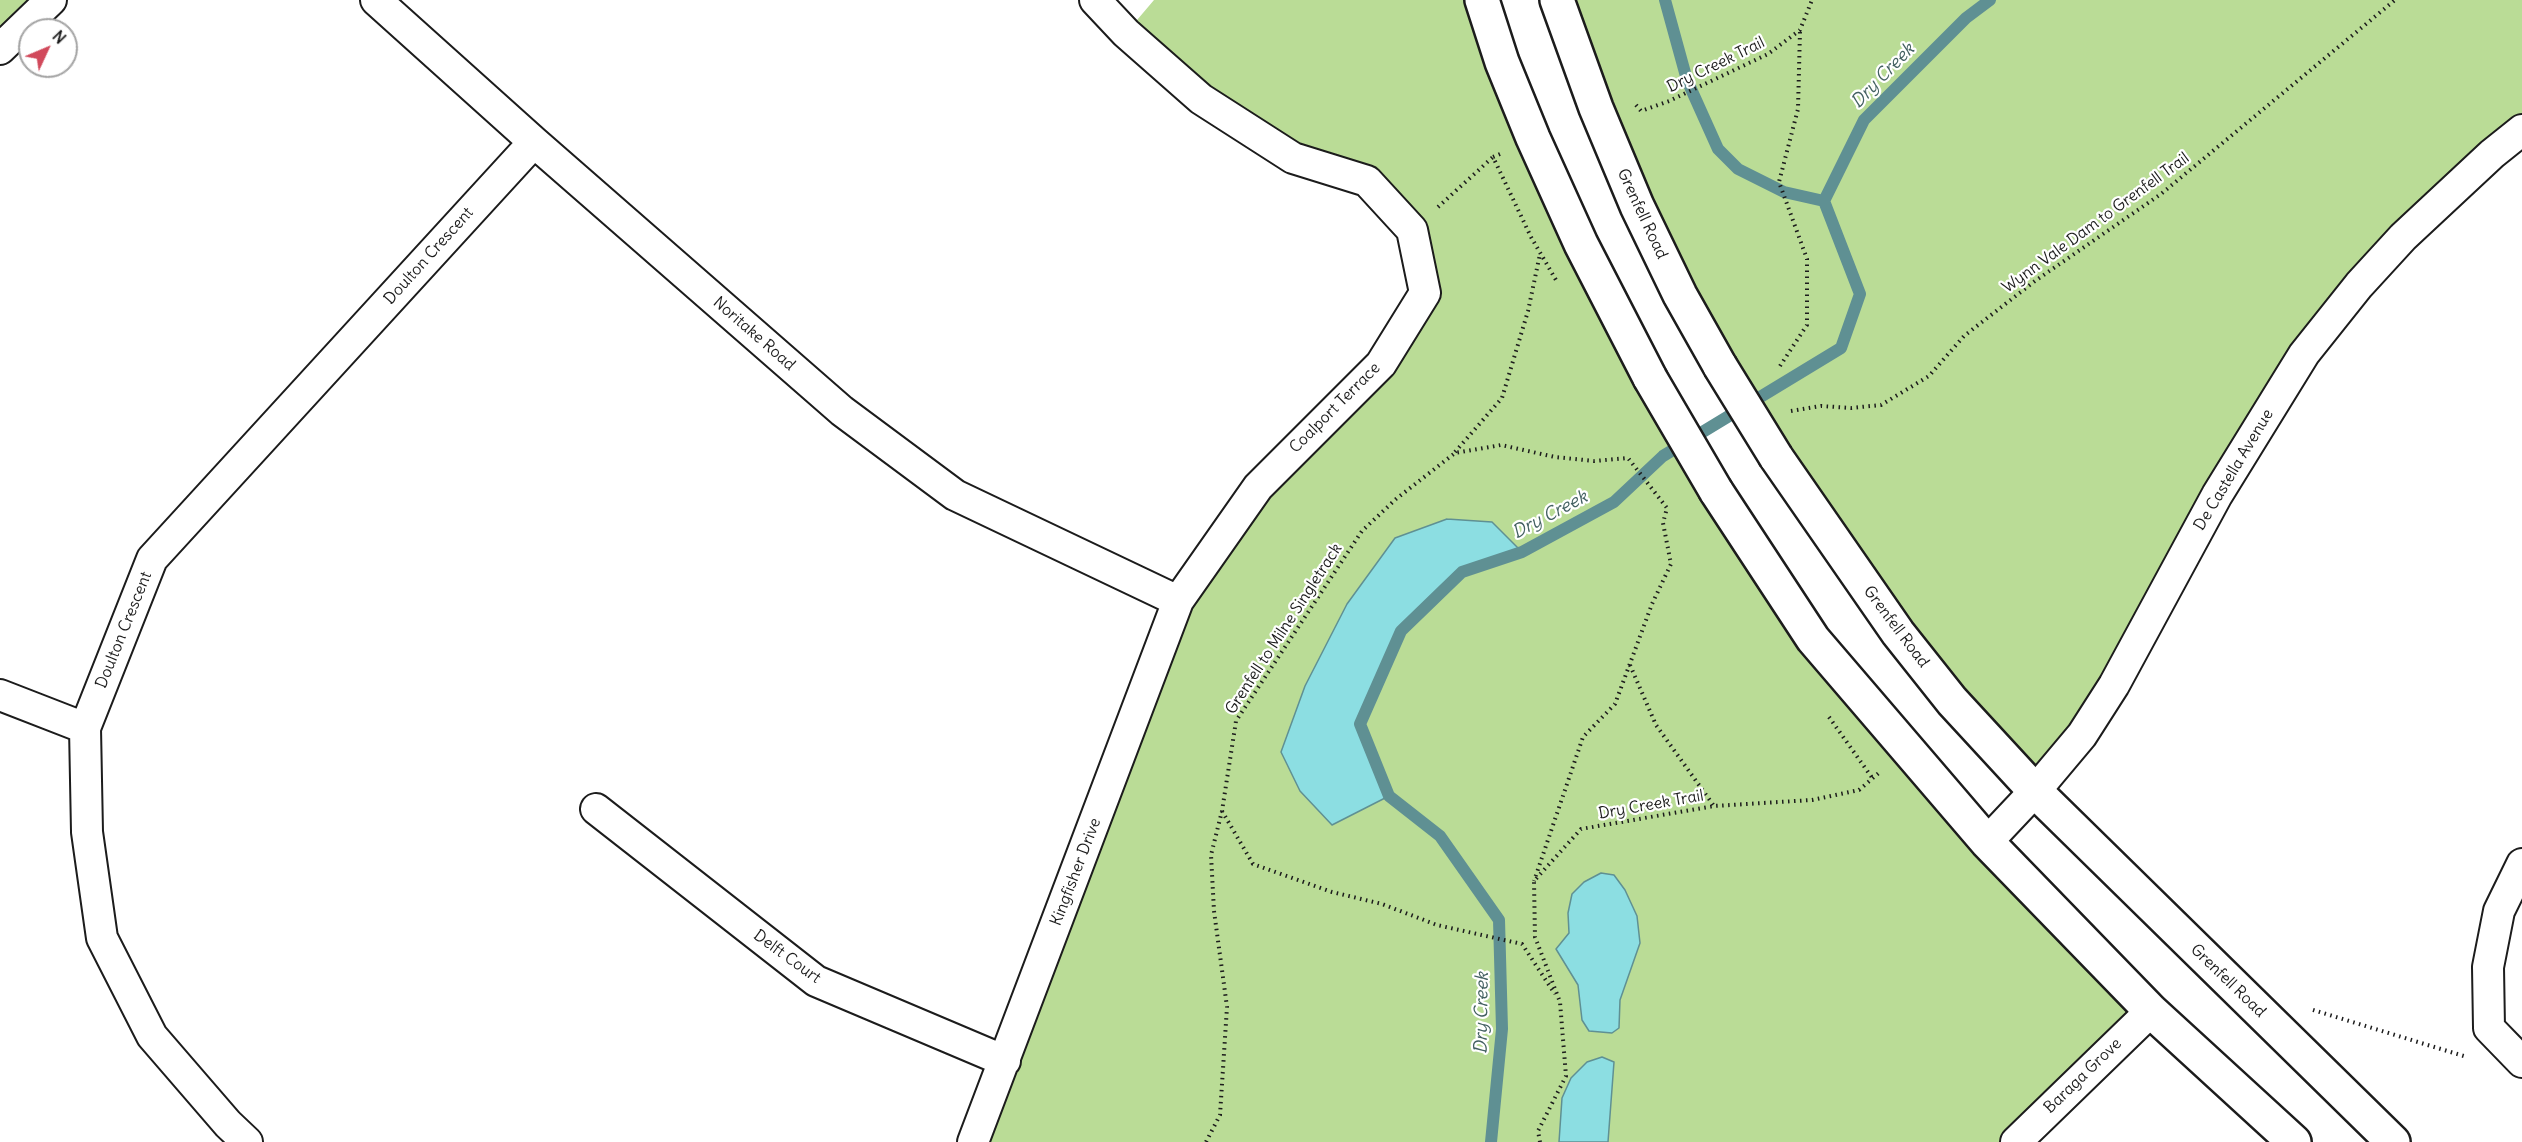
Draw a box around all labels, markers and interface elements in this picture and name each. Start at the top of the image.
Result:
north arrow [18,18,78,78]
text: N [48,26,71,48]
street label: Dry Creek Trail [1664,33,1768,97]
water label: Dry Creek [1847,39,1919,113]
street label: Wynn Vale Dam to Grenfell Trail [1999,149,2193,297]
street label: Grenfell Road [1613,166,1671,262]
street label: Doulton Crescent [380,203,478,309]
street label: Noritake Road [709,293,799,375]
street label: Coalport Terrace [1286,359,1384,457]
street label: De Castella Avenue [2190,406,2278,534]
water label: Dry Creek [1509,486,1591,544]
street label: Grenfell to Milne Singletrack [1222,540,1346,718]
street label: Doulton Crescent [92,569,156,691]
street label: Grenfell Road [1859,582,1933,672]
street label: Dry Creek Trail [1597,786,1705,824]
street label: Kingfisher Drive [1047,815,1105,929]
street label: Delft Court [750,926,824,988]
street label: Grenfell Road [2186,940,2270,1022]
water label: Dry Creek [1470,972,1494,1054]
street label: Baraga Grove [2040,1034,2126,1118]

